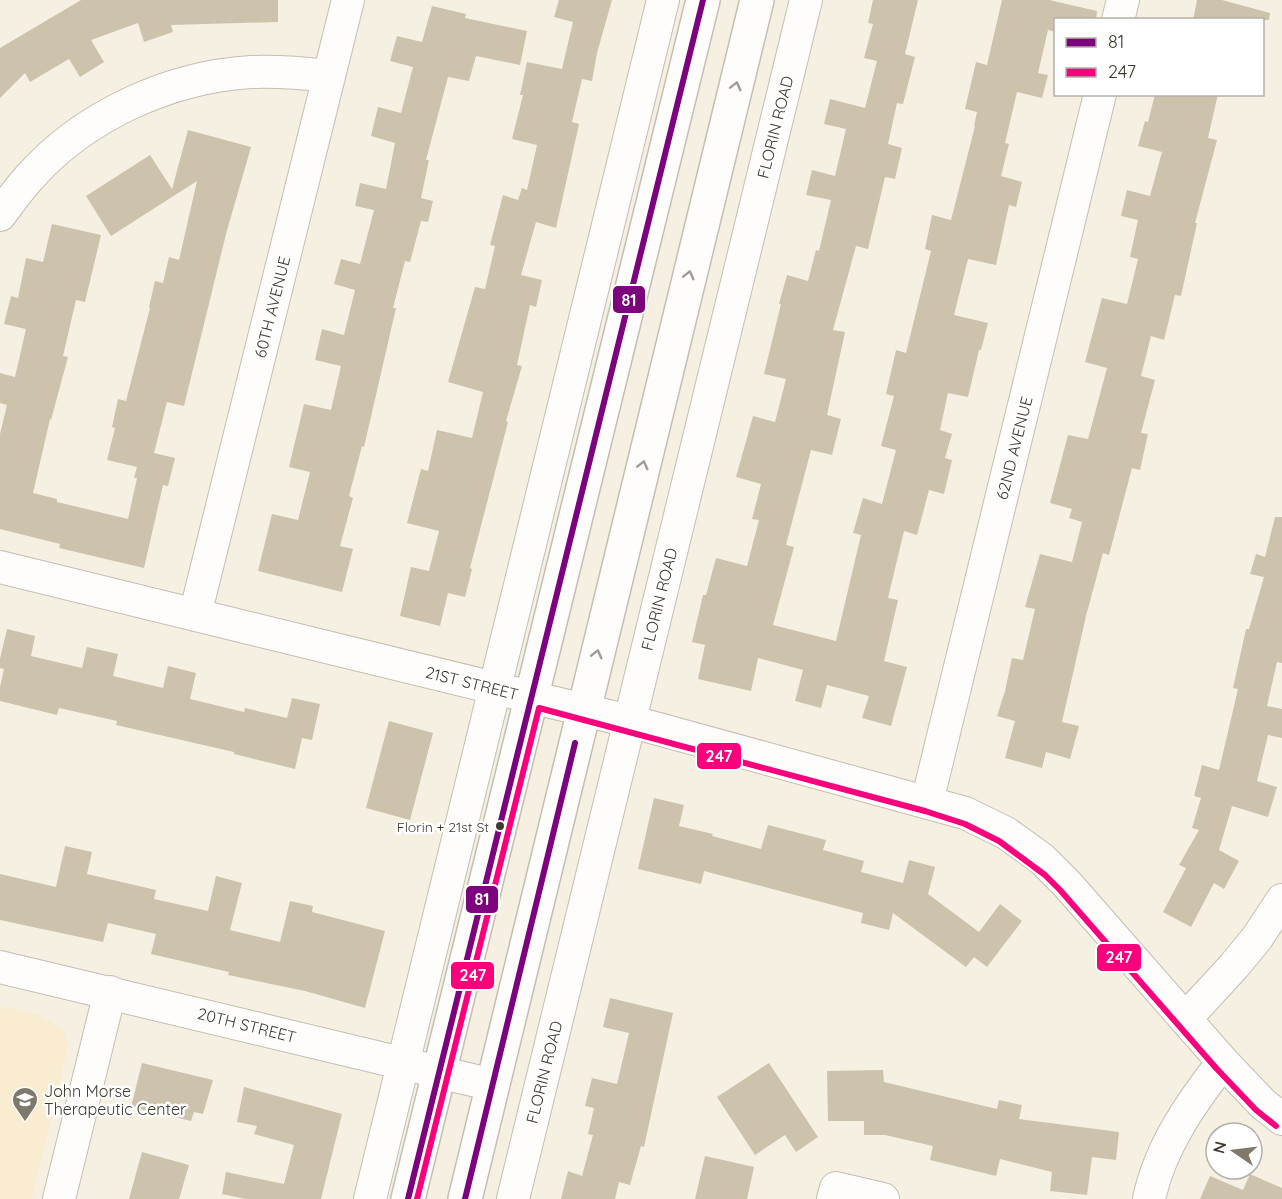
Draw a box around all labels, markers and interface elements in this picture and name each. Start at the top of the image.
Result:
legend [1054,18,1264,96]
text: 81 [1108,30,1124,53]
text: 247 [1108,60,1136,83]
street label: FLORIN ROAD [753,74,797,180]
one-way arrow [728,81,741,91]
street label: 60TH AVENUE [250,254,294,360]
one-way arrow [682,270,695,280]
line badge: 81 [612,285,646,314]
text: 81 [622,290,637,310]
street label: 62ND AVENUE [992,394,1036,502]
one-way arrow [636,460,649,470]
street label: FLORIN ROAD [637,546,681,652]
one-way arrow [589,649,602,659]
street label: 21ST STREET [423,662,521,704]
line badge: 247 [696,742,742,770]
text: 247 [706,746,733,766]
place label: Florin + 21st St [397,818,489,836]
marker: Florin + 21st St [494,820,506,832]
line badge: 81 [465,885,499,914]
text: 81 [475,889,490,909]
line badge: 247 [1096,943,1142,972]
text: 247 [1106,947,1133,967]
line badge: 247 [450,961,495,990]
text: 247 [460,965,487,985]
street label: 20TH STREET [196,1003,299,1047]
street label: FLORIN ROAD [522,1019,566,1125]
place label: John Morse Therapeutic Center [44,1081,186,1119]
school or university icon: John Morse Therapeutic Center [10,1085,40,1123]
north arrow [1204,1121,1264,1181]
text: N [1208,1139,1231,1155]

